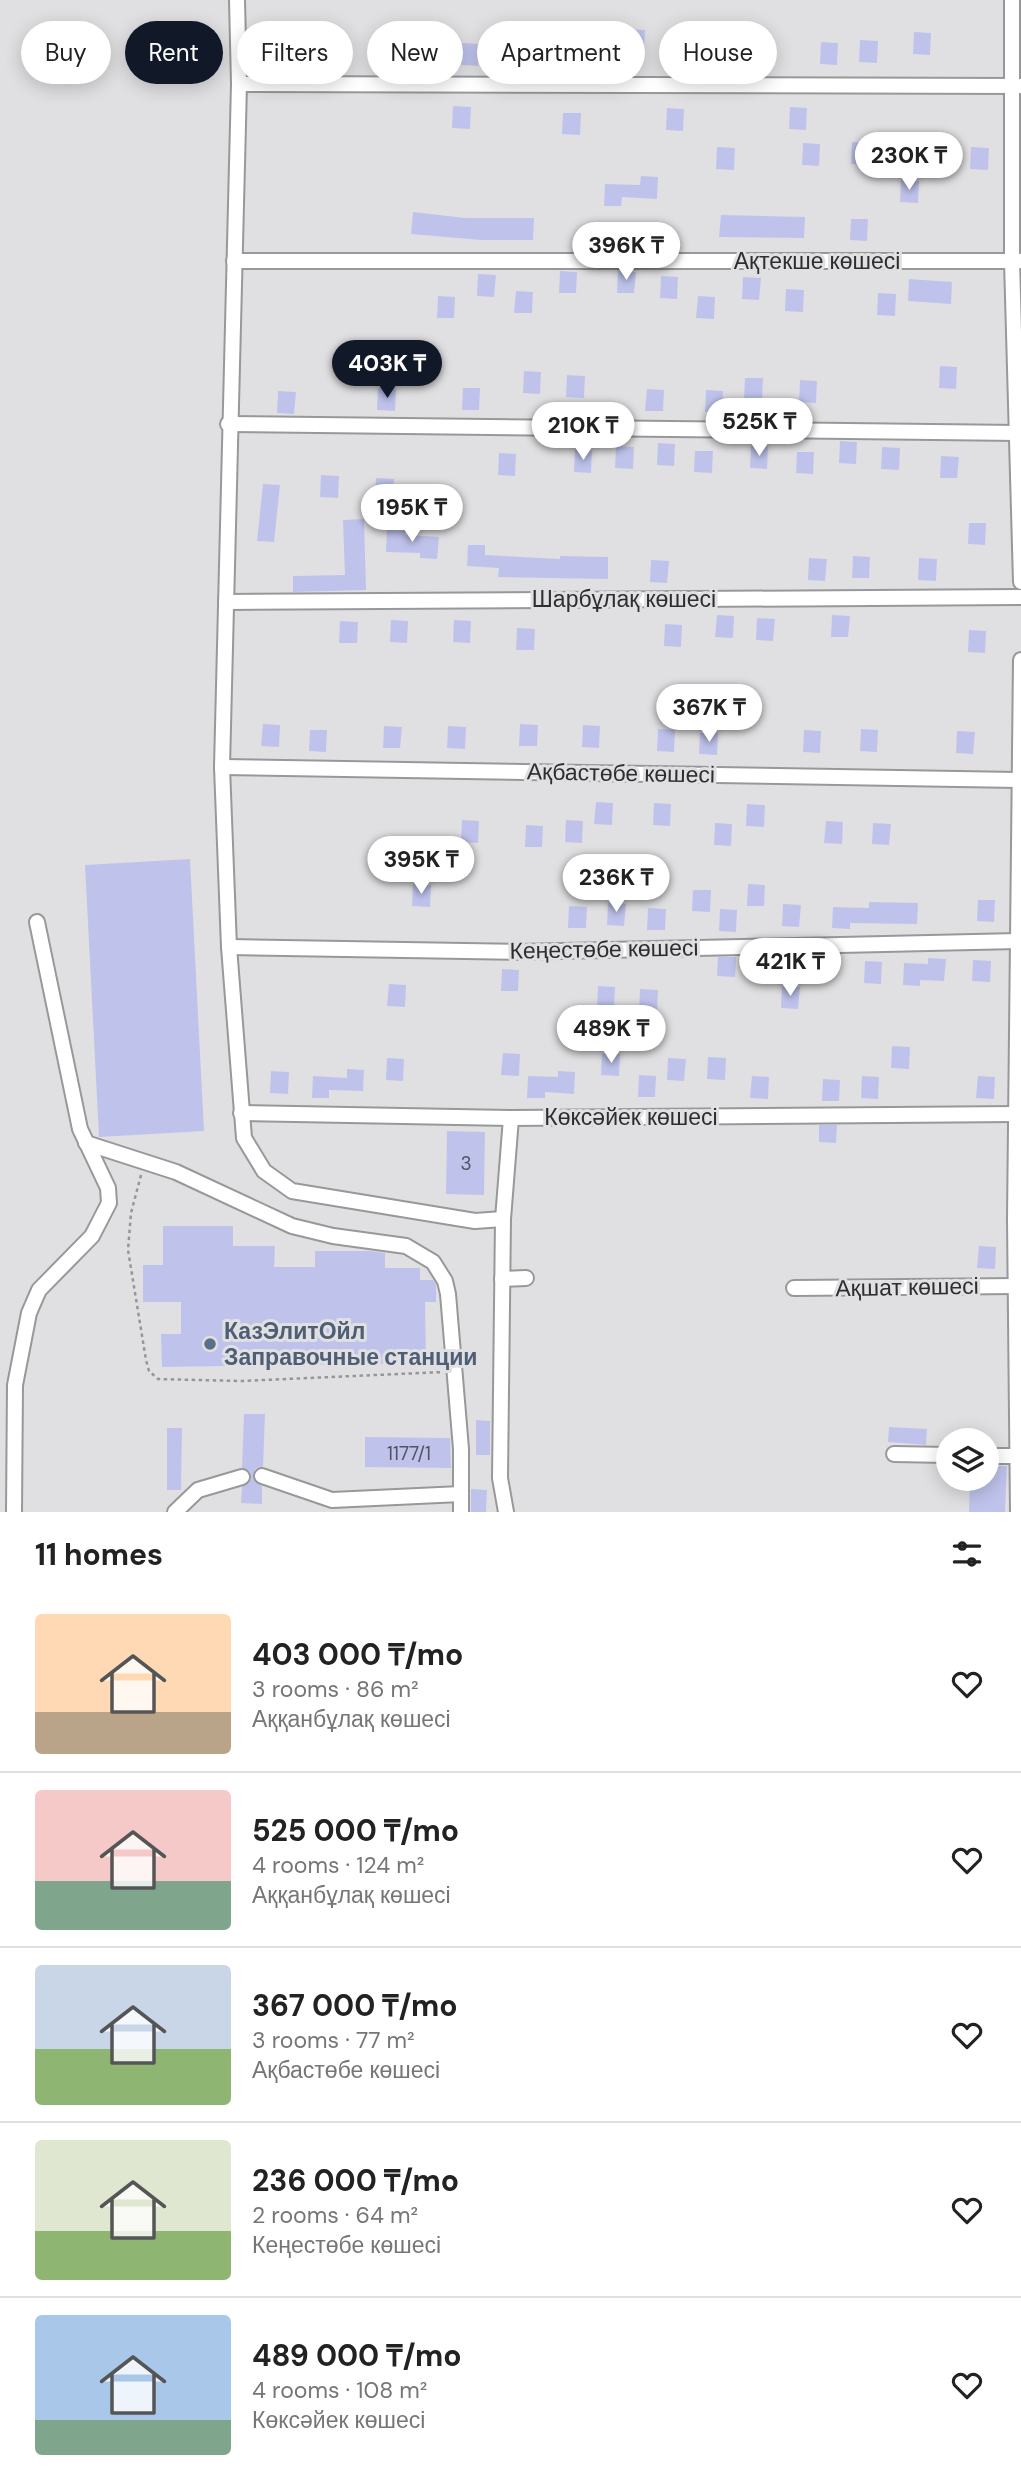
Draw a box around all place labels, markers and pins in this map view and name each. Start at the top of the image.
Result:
pin: 230K ₸ [852,132,966,192]
pin: 396K ₸ [569,222,683,282]
pin: 403K ₸ [330,340,444,400]
pin: 525K ₸ [702,398,816,458]
pin: 210K ₸ [526,402,640,462]
pin: 195K ₸ [355,484,469,544]
pin: 367K ₸ [652,684,766,744]
pin: 395K ₸ [364,836,478,896]
pin: 236K ₸ [559,855,673,914]
pin: 421K ₸ [733,939,847,998]
pin: 489K ₸ [554,1006,668,1065]
place label: КазЭлитОйл Заправочные станции [224,1316,478,1372]
marker: КазЭлитОйл Заправочные станции [202,1336,218,1352]

